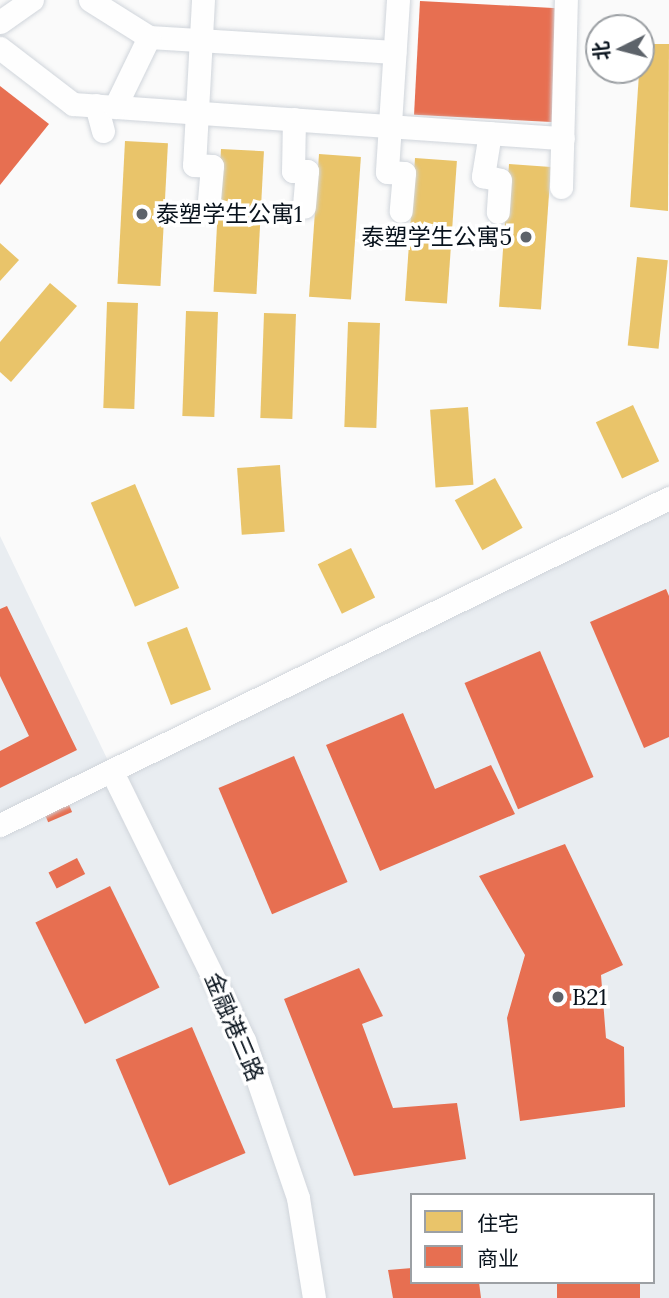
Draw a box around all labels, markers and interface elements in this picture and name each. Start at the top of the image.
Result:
north arrow [585,14,655,84]
text: 北 [588,40,614,62]
place label: 泰塑学生公寓1 [156,200,302,228]
marker: 泰塑学生公寓1 [134,206,150,222]
place label: 泰塑学生公寓5 [361,223,512,251]
marker: 泰塑学生公寓5 [518,229,534,245]
street label: 金融港三路 [199,969,269,1085]
place label: B21 [572,983,607,1011]
marker: B21 [550,989,566,1005]
legend [410,1193,655,1284]
text: 住宅 [477,1210,519,1237]
text: 商业 [477,1245,519,1272]

